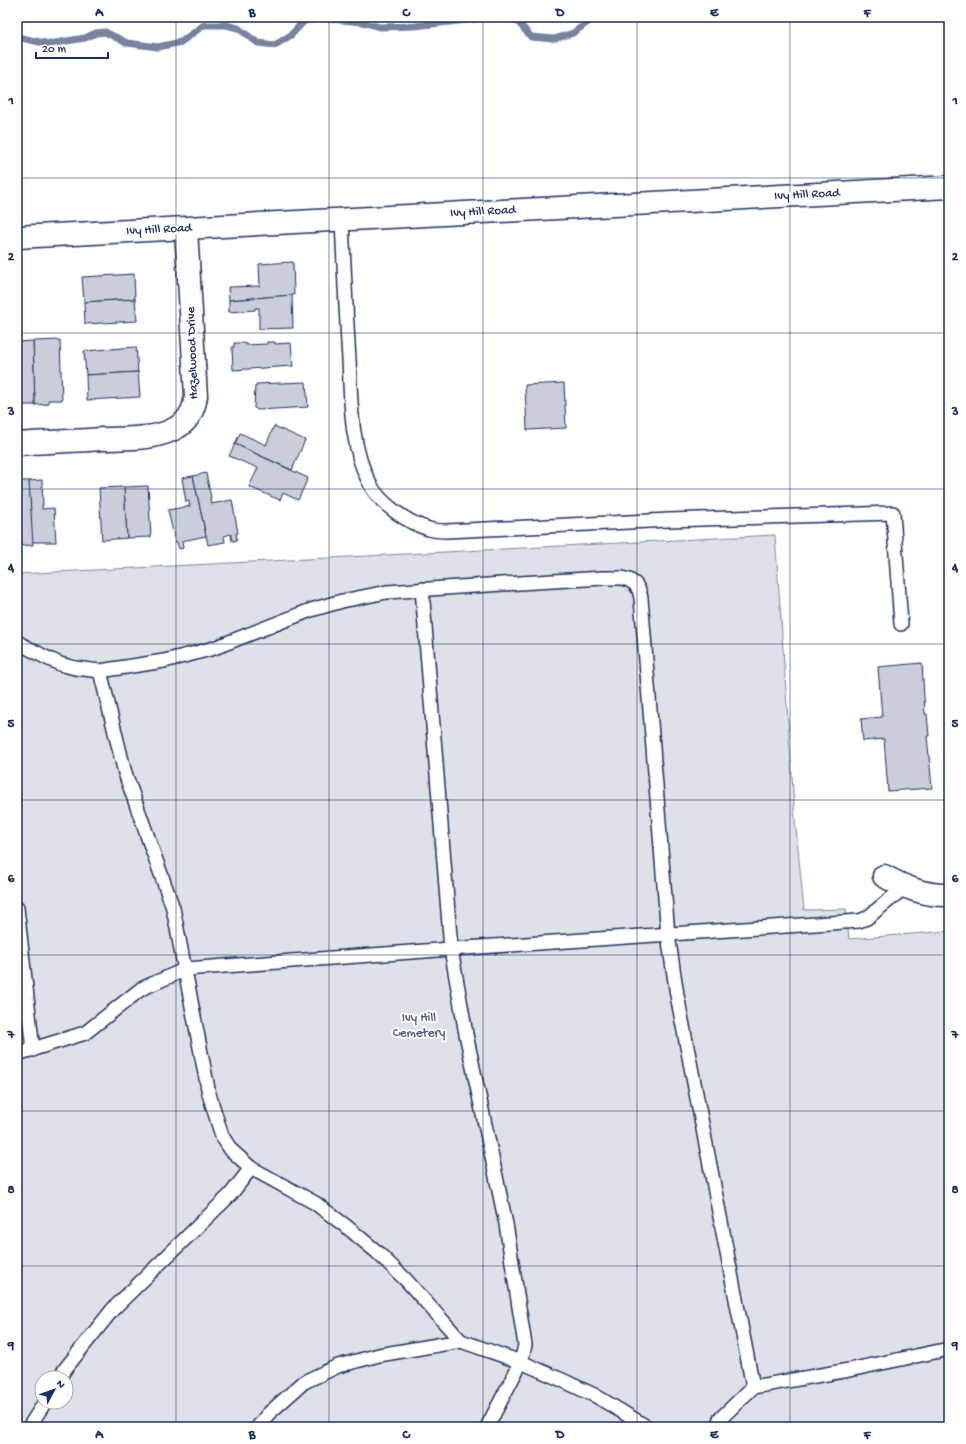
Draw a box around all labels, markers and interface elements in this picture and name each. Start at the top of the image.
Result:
text: A [94,6,104,21]
text: B [248,6,257,21]
text: C [401,6,411,21]
text: D [555,6,565,21]
text: E [710,6,719,21]
text: F [863,6,872,21]
scale bar [36,34,108,60]
text: 20 m [42,43,67,57]
text: 1 [7,94,14,109]
text: 1 [951,94,958,109]
street label: Ivy Hill Road [774,186,842,204]
street label: Ivy Hill Road [450,203,518,221]
street label: Ivy Hill Road [126,221,194,239]
text: 2 [8,250,15,265]
text: 2 [952,250,959,265]
street label: Hazelwood Drive [184,306,202,400]
text: 3 [7,405,15,420]
text: 3 [951,405,959,420]
text: 4 [7,561,15,576]
text: 4 [951,561,959,576]
text: 5 [8,717,15,732]
text: 5 [952,717,959,732]
text: 6 [8,872,15,887]
text: 6 [952,872,959,887]
park label: Ivy Hill Cemetery [393,1011,446,1041]
text: 7 [7,1028,16,1043]
text: 7 [951,1028,960,1043]
text: 8 [7,1183,15,1198]
text: 8 [951,1183,959,1198]
text: 9 [7,1339,15,1354]
text: 9 [951,1339,959,1354]
north arrow [34,1370,74,1410]
text: N [53,1378,67,1391]
text: A [94,1428,104,1443]
text: B [248,1428,257,1443]
text: C [401,1428,411,1443]
text: D [555,1428,565,1443]
text: E [710,1428,719,1443]
text: F [863,1428,872,1443]

